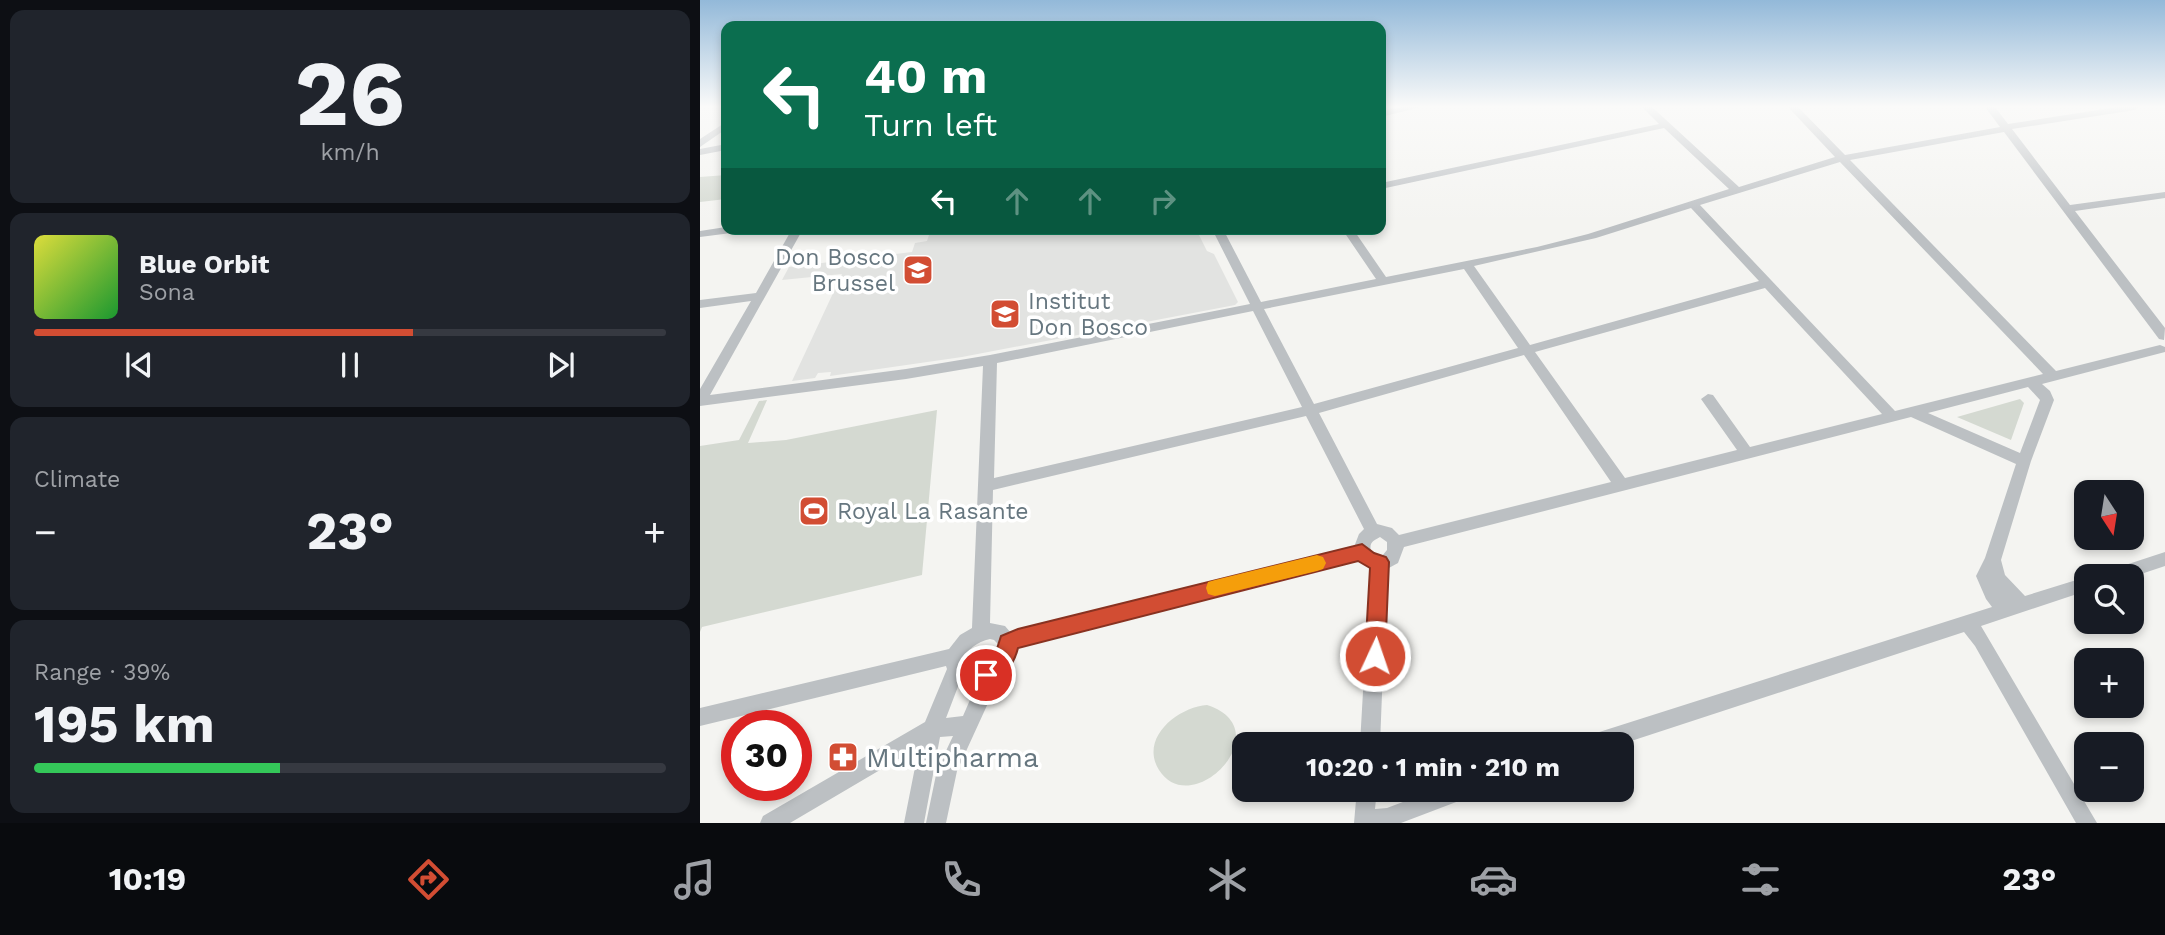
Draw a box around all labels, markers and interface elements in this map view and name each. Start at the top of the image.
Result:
text: 26 [295,40,405,147]
text: 40 m [864,47,987,105]
icon: left [749,49,840,140]
text: Turn left [864,106,997,144]
text: km/h [320,139,380,166]
icon: left [925,182,963,220]
icon: ahead [998,182,1036,220]
icon: ahead [1071,182,1109,220]
icon: right [1144,182,1182,220]
place label: Don Bosco Brussel [775,244,895,297]
text: Blue Orbit [139,249,269,279]
school or university icon: Don Bosco Brussel [901,253,935,287]
text: Sona [139,279,195,306]
place label: Institut Don Bosco [1028,288,1148,341]
school or university icon: Institut Don Bosco [988,297,1022,331]
icon: previous [120,346,158,384]
icon: pause [331,346,369,384]
icon: next [542,346,580,384]
text: Climate [34,466,120,493]
north arrow [2074,480,2144,550]
map controls [2074,480,2144,802]
sports icon: Royal La Rasante [797,494,831,528]
place label: Royal La Rasante [837,498,1029,525]
text: 23° [306,501,394,562]
text: − [34,510,57,554]
text: + [643,510,666,554]
button: search [2074,564,2144,634]
position arrow [1338,619,1412,693]
pin [956,645,1016,705]
button: + [2074,648,2144,718]
icon: arrive [967,656,1005,694]
text: Range · 39% [34,659,170,686]
text: 195 km [34,694,215,755]
speed limit sign: 30 [721,710,812,801]
button: − [2074,732,2144,802]
pharmacy icon: Multipharma [826,740,860,774]
place label: Multipharma [866,741,1039,774]
text: 10:20 · 1 min · 210 m [1306,752,1560,782]
icon: directions [404,855,453,904]
icon: music [670,855,719,904]
icon: phone [937,855,986,904]
icon: climate [1203,855,1252,904]
icon: car [1469,855,1518,904]
icon: filters [1736,855,1785,904]
text: 10:19 [109,860,186,898]
text: 23° [2002,860,2056,898]

